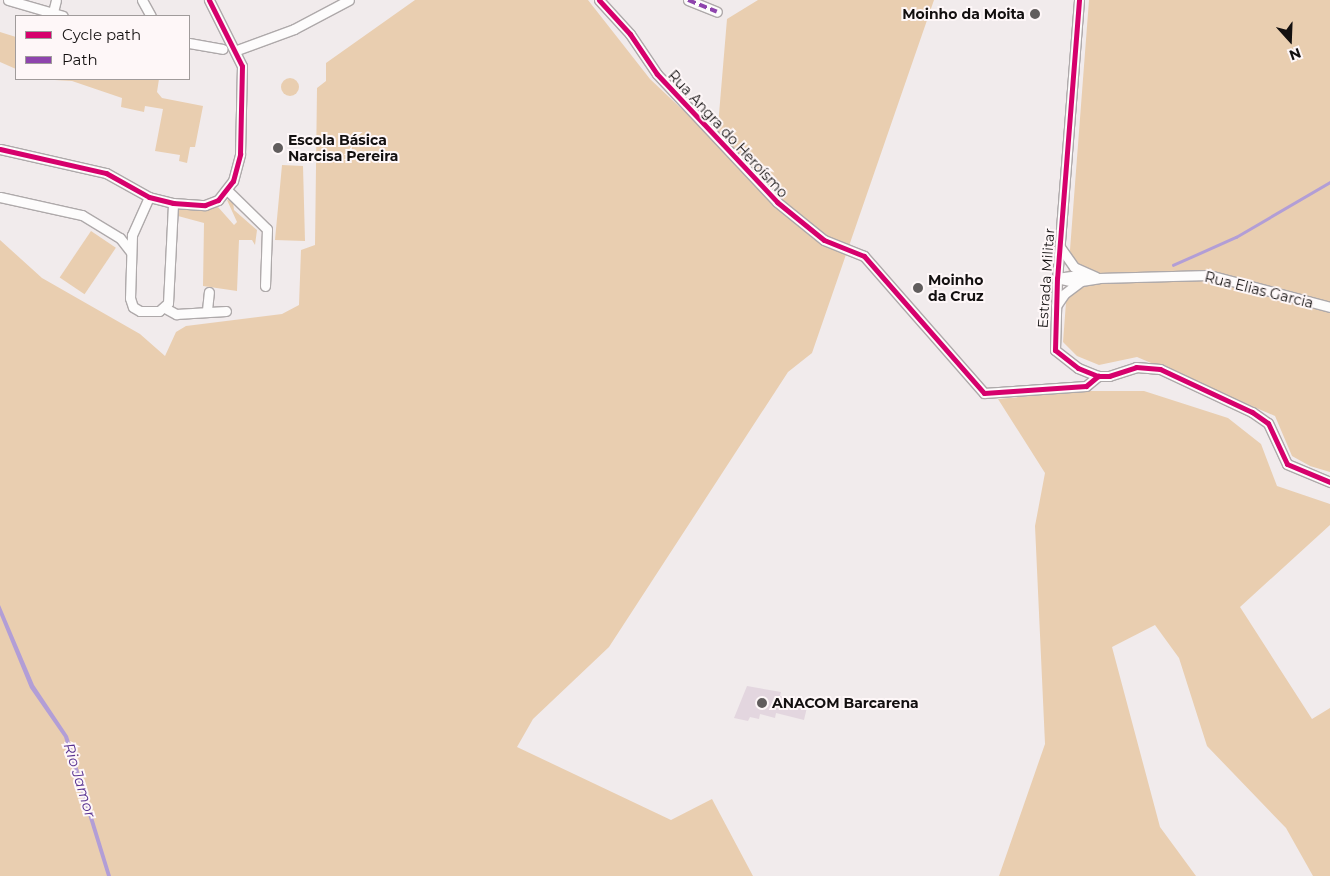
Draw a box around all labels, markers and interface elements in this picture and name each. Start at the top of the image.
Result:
place label: Moinho da Moita [902,6,1025,22]
marker: Moinho da Moita [1029,8,1041,20]
legend [15,15,190,80]
north arrow [1265,15,1315,65]
text: Cycle path [62,25,141,44]
text: N [1287,44,1304,64]
text: Path [62,50,98,69]
street label: Rua Angra do Heroísmo [665,67,791,201]
place label: Escola Básica Narcisa Pereira [288,132,398,164]
marker: Escola Básica Narcisa Pereira [272,142,284,154]
street label: Estrada Militar [1034,227,1058,329]
street label: Rua Elias Garcia [1203,268,1315,312]
place label: Moinho da Cruz [928,272,984,304]
marker: Moinho da Cruz [912,282,924,294]
place label: ANACOM Barcarena [772,695,919,711]
marker: ANACOM Barcarena [756,697,768,709]
water label: Rio Jamor [60,741,100,819]

